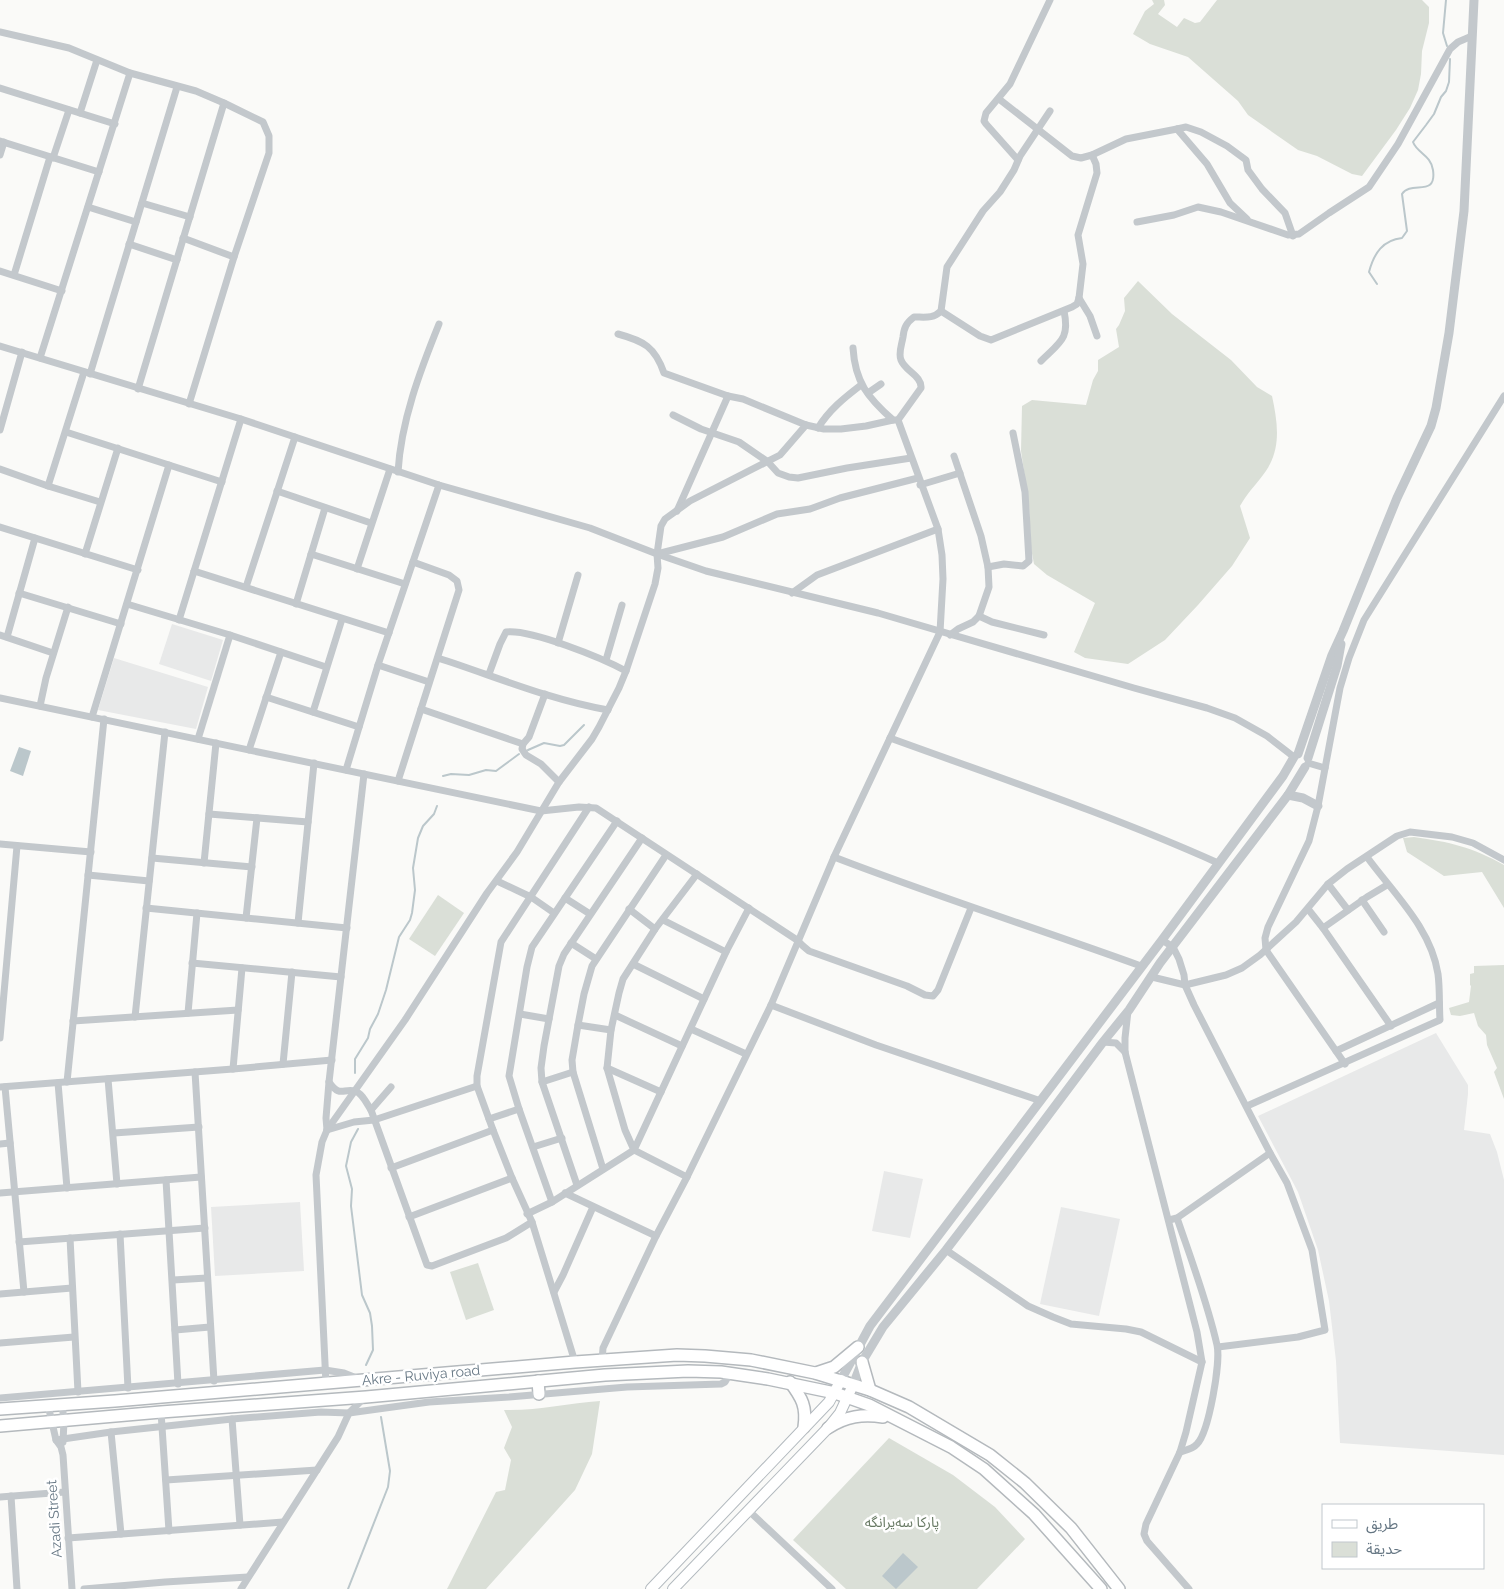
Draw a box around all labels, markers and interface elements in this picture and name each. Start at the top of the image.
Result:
street label: Akre - Ruviya road [361,1362,481,1388]
street label: Azadi Street [43,1479,65,1559]
legend [1322,1504,1484,1569]
park label: پارکا سەیرانگه [865,1514,939,1532]
text: طريق [1366,1515,1398,1534]
text: حديقة [1366,1540,1402,1558]

